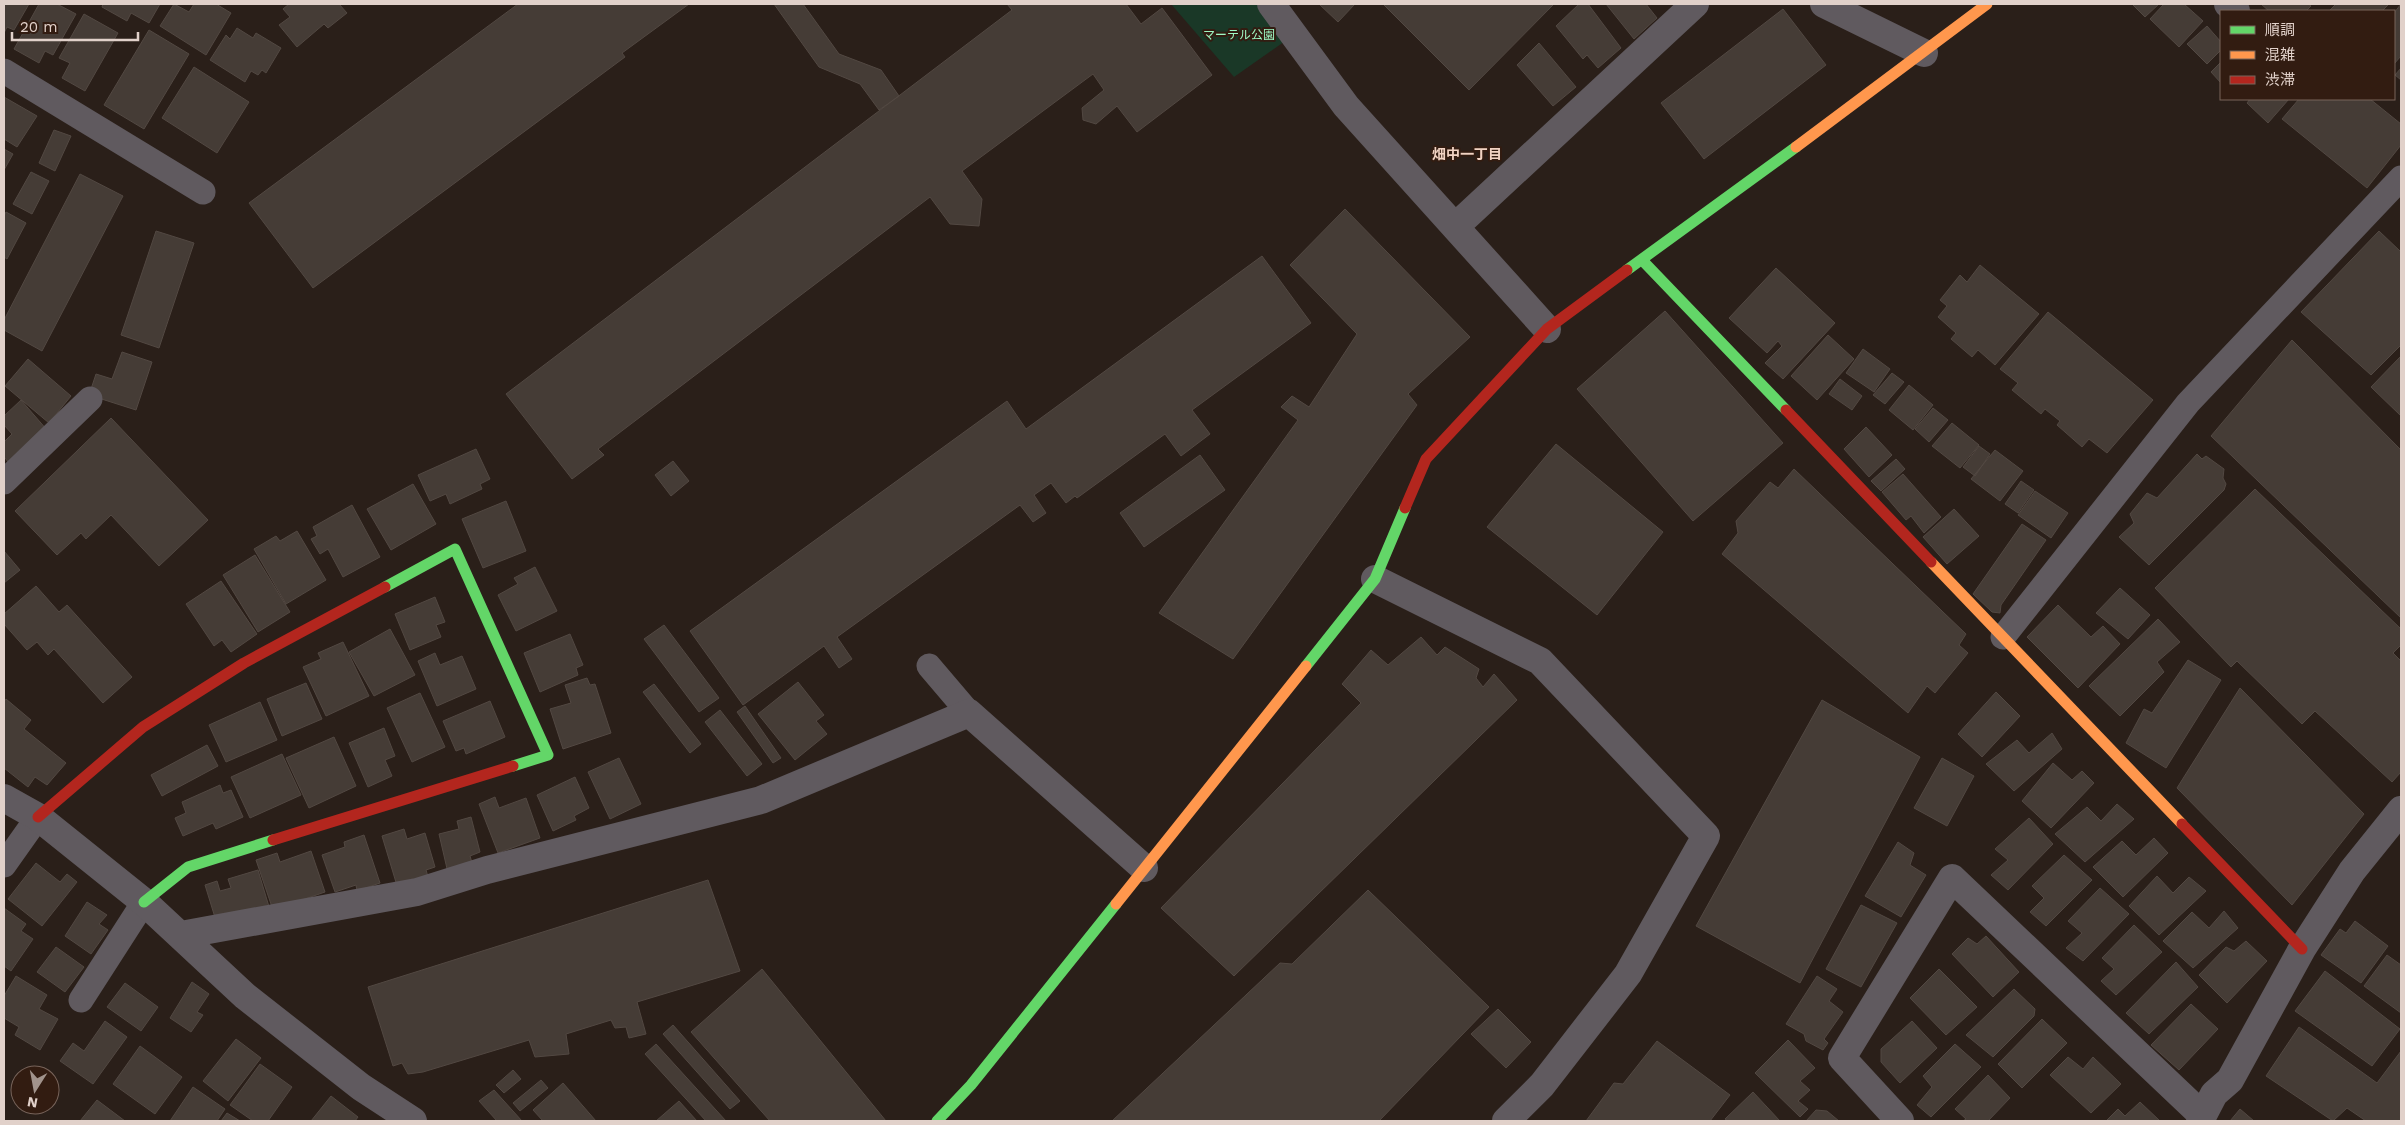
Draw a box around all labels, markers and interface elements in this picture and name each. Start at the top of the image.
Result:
scale bar [12,10,139,42]
legend [2220,10,2395,100]
text: 20 m [20,18,58,36]
text: 順調 [2265,21,2295,39]
park label: マーテル公園 [1203,28,1275,42]
text: 混雑 [2265,46,2295,64]
text: 渋滞 [2265,71,2295,89]
district label: 畑中一丁目 [1432,146,1502,162]
north arrow [10,1065,60,1115]
text: N [26,1094,39,1112]

